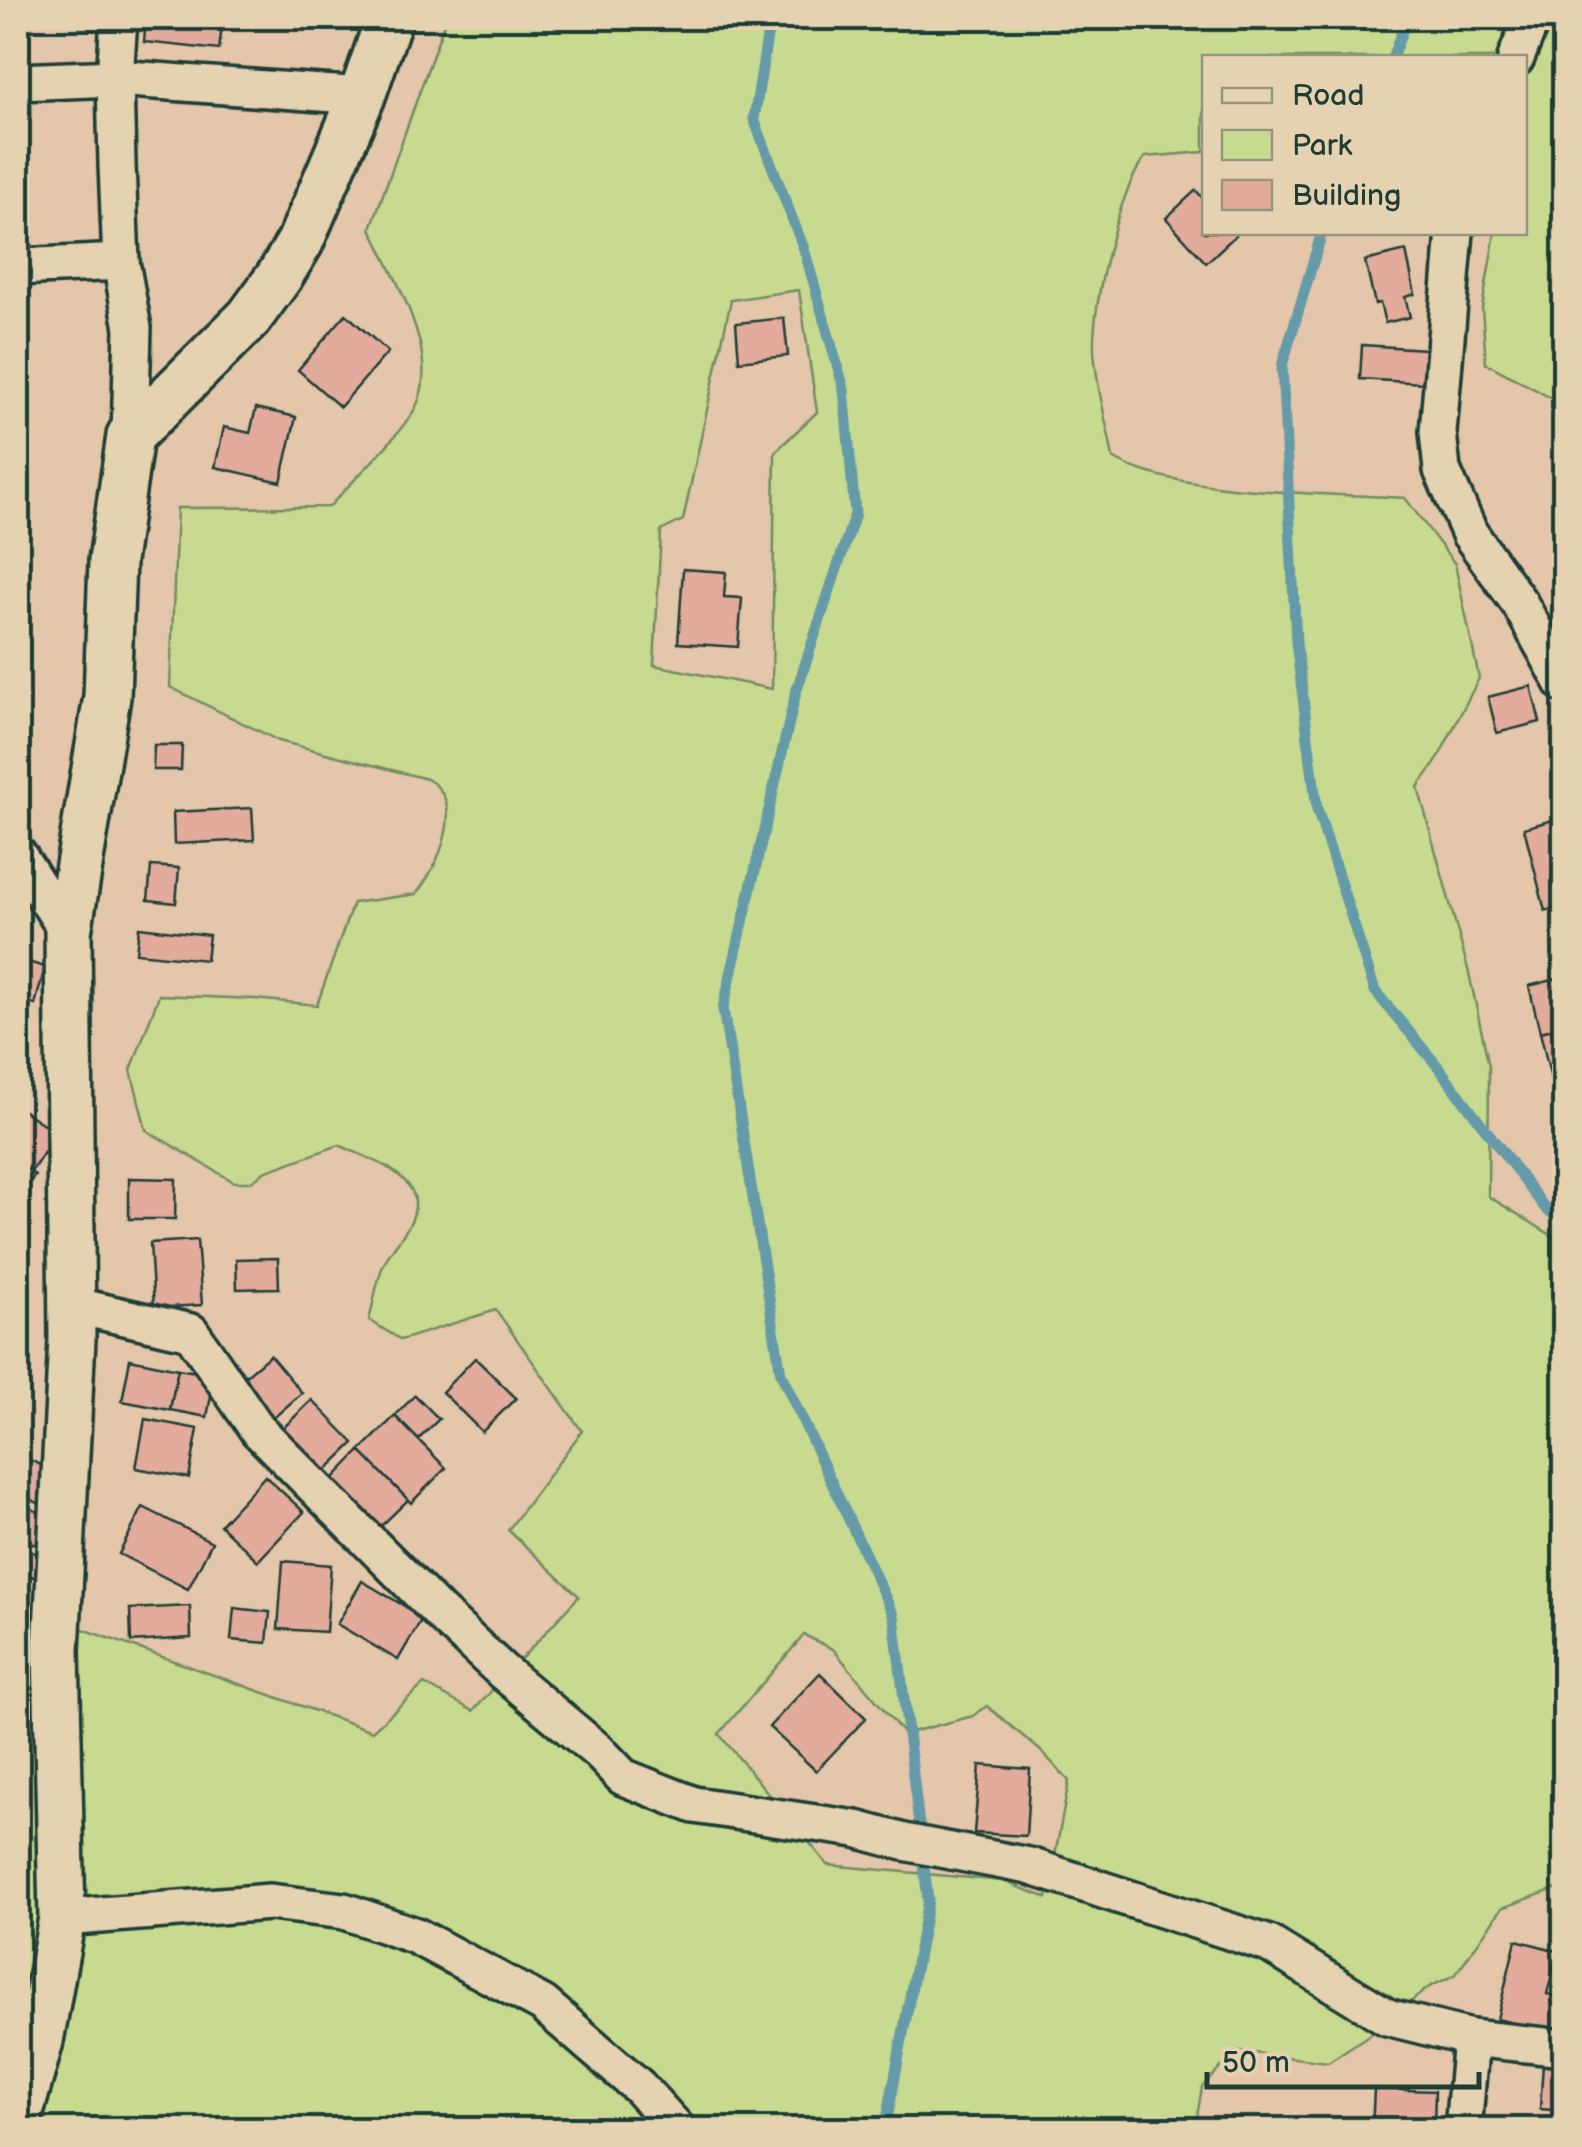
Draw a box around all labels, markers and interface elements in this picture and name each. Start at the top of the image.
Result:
legend [1202,55,1527,235]
text: Road [1292,78,1365,114]
text: Park [1292,128,1352,164]
text: Building [1292,178,1401,214]
scale bar [1207,2027,1480,2089]
text: 50 m [1222,2045,1290,2081]

